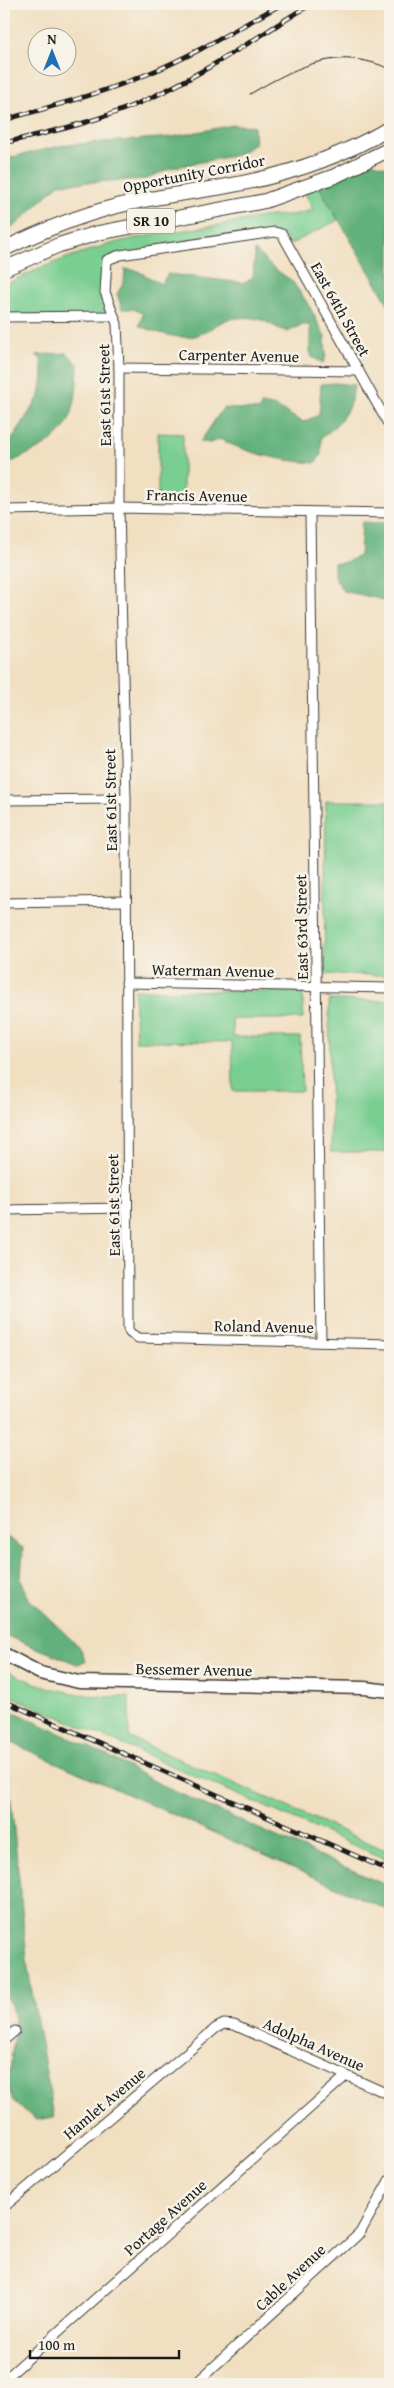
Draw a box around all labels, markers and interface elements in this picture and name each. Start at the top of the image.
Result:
north arrow [28,28,78,78]
text: N [47,29,57,49]
street label: Opportunity Corridor [121,147,268,199]
road number: SR 10 [127,208,175,234]
street label: East 64th Street [305,257,377,361]
street label: Carpenter Avenue [179,342,299,368]
street label: East 61st Street [91,343,117,446]
street label: Francis Avenue [146,482,248,508]
street label: East 61st Street [97,748,123,851]
street label: East 63rd Street [288,874,314,980]
street label: Waterman Avenue [152,957,274,983]
street label: East 61st Street [100,1153,126,1256]
street label: Roland Avenue [214,1313,314,1339]
street label: Bessemer Avenue [135,1656,253,1682]
street label: Adolpha Avenue [259,2011,369,2077]
street label: Hamlet Avenue [57,2061,151,2145]
street label: Portage Avenue [118,2173,212,2261]
street label: Cable Avenue [249,2238,331,2316]
scale bar [30,2328,179,2360]
text: 100 m [38,2334,76,2355]

